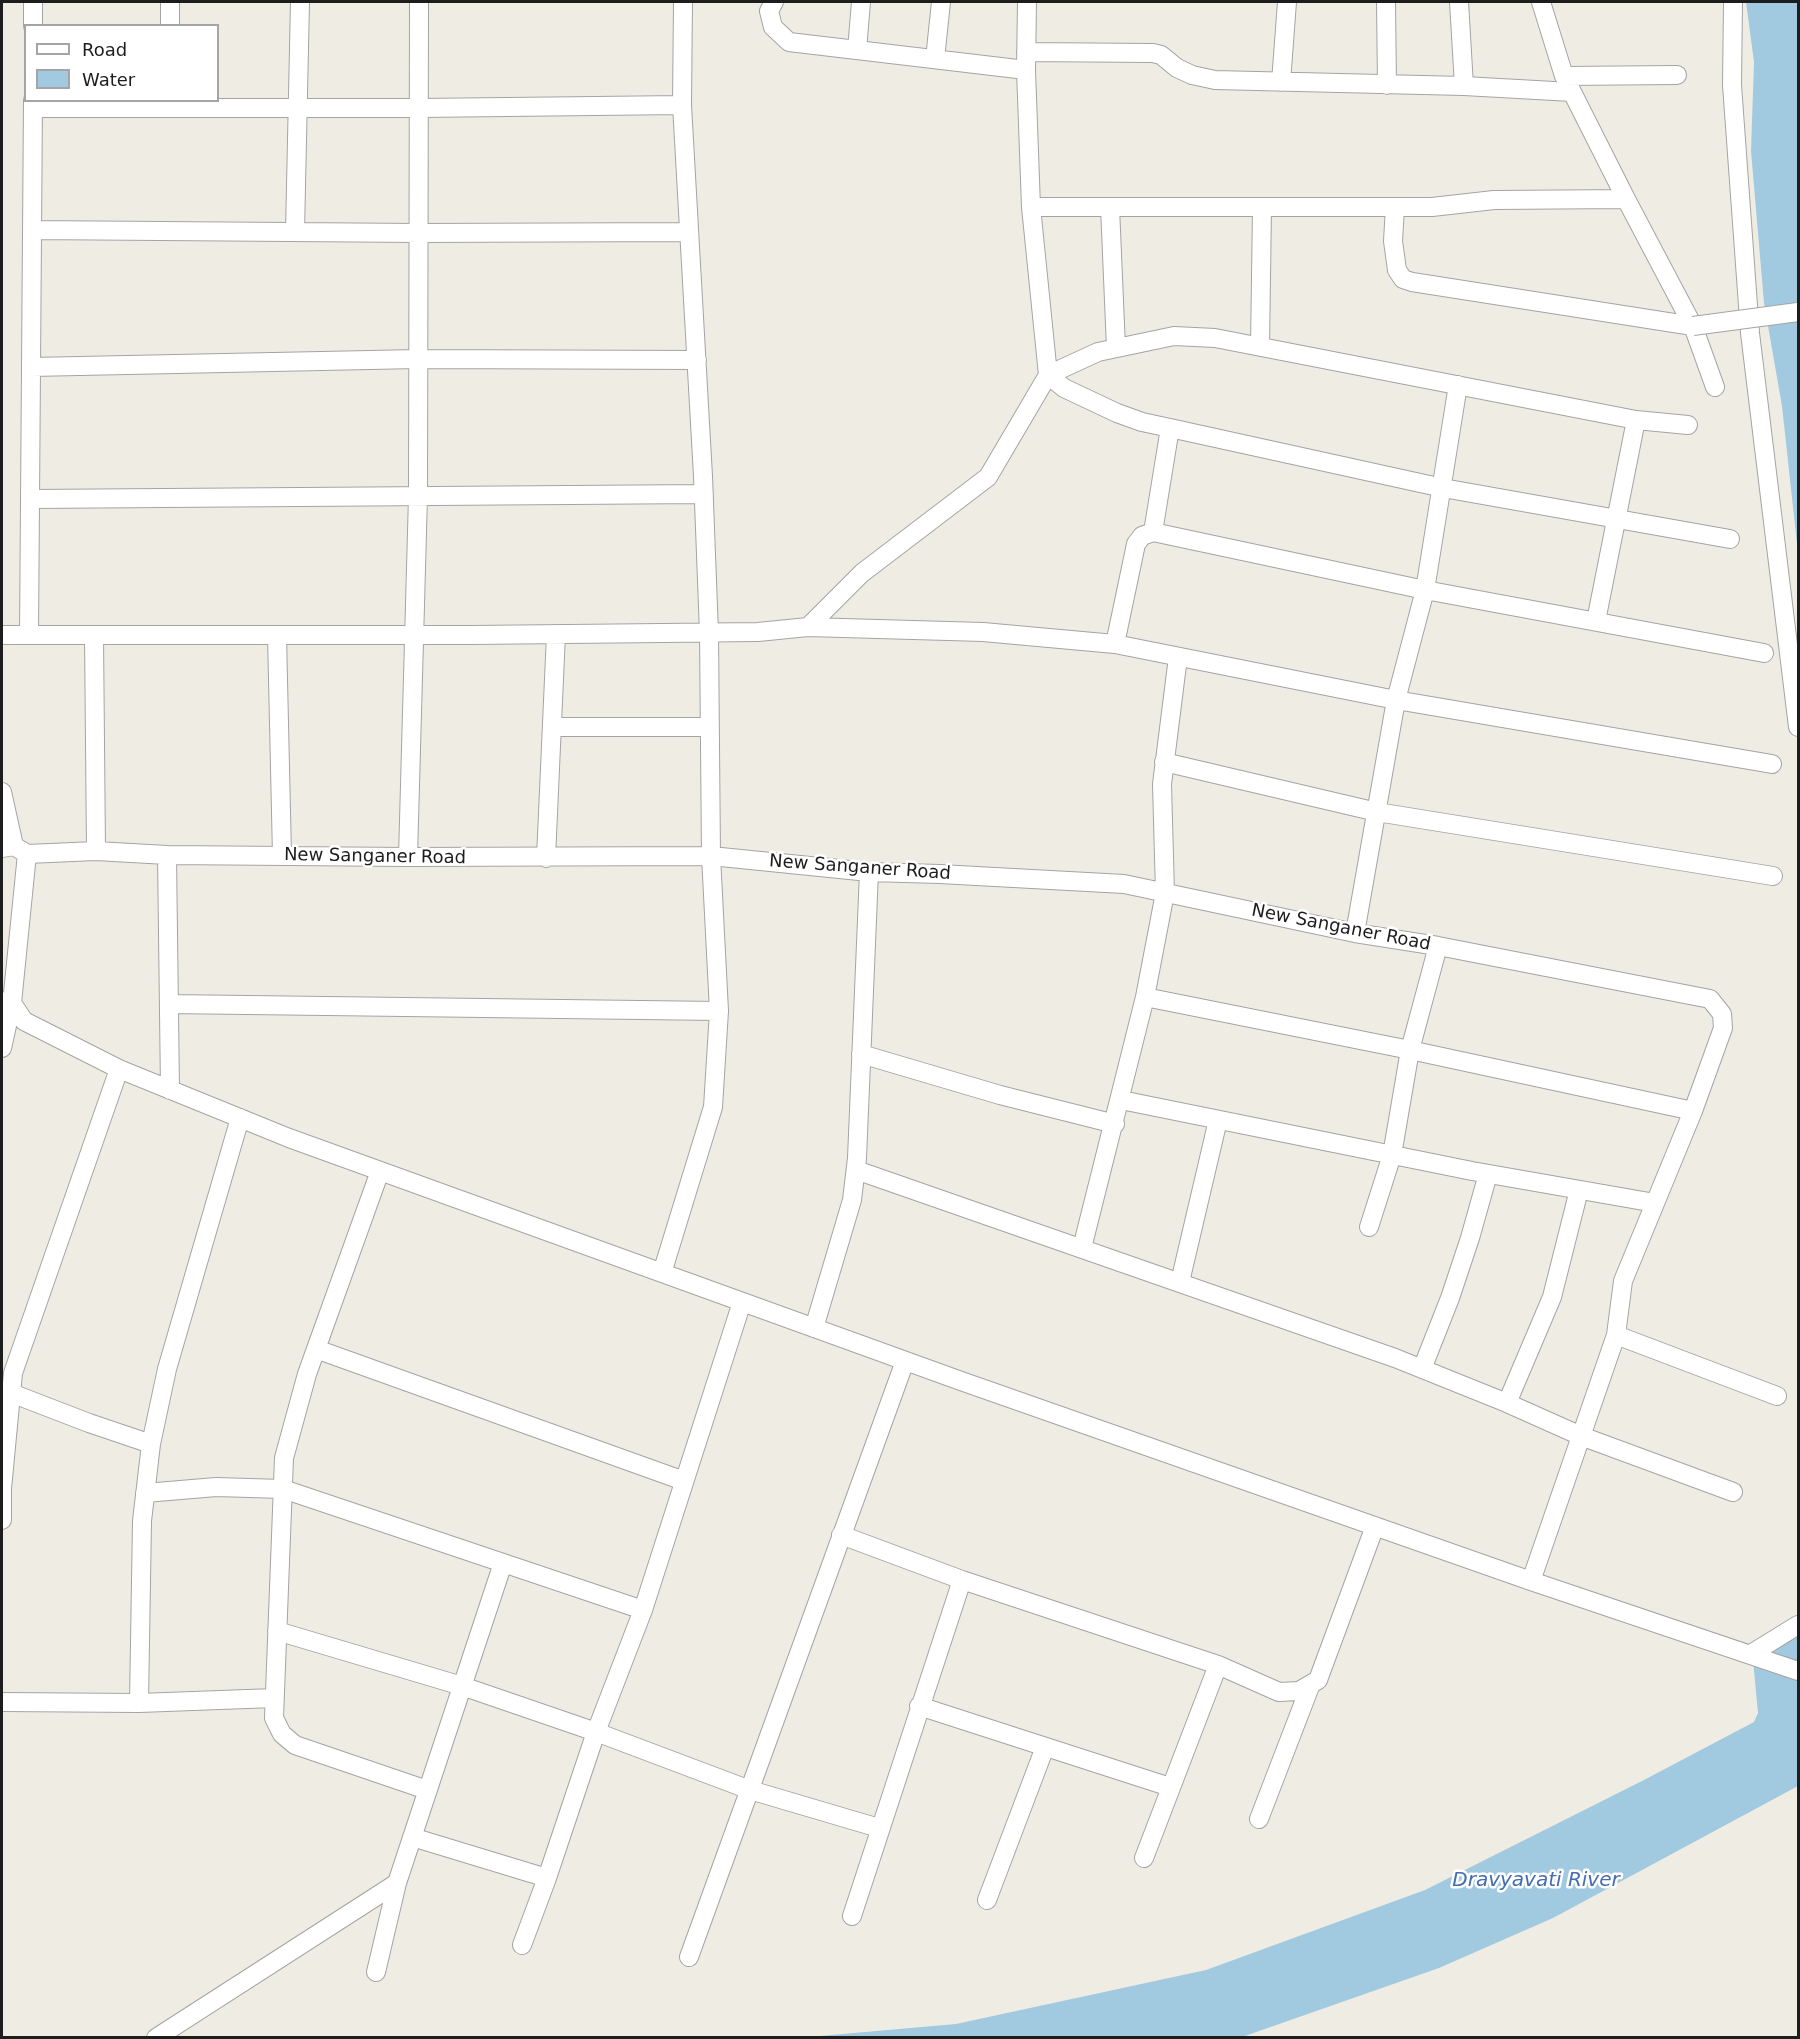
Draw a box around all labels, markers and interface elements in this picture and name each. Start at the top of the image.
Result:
legend [24,24,219,102]
text: Road [82,39,127,60]
text: Water [82,69,135,90]
street label: New Sanganer Road [284,845,466,869]
street label: New Sanganer Road [768,851,952,885]
street label: New Sanganer Road [1250,900,1432,956]
water label: Dravyavati River [1452,1869,1620,1893]

